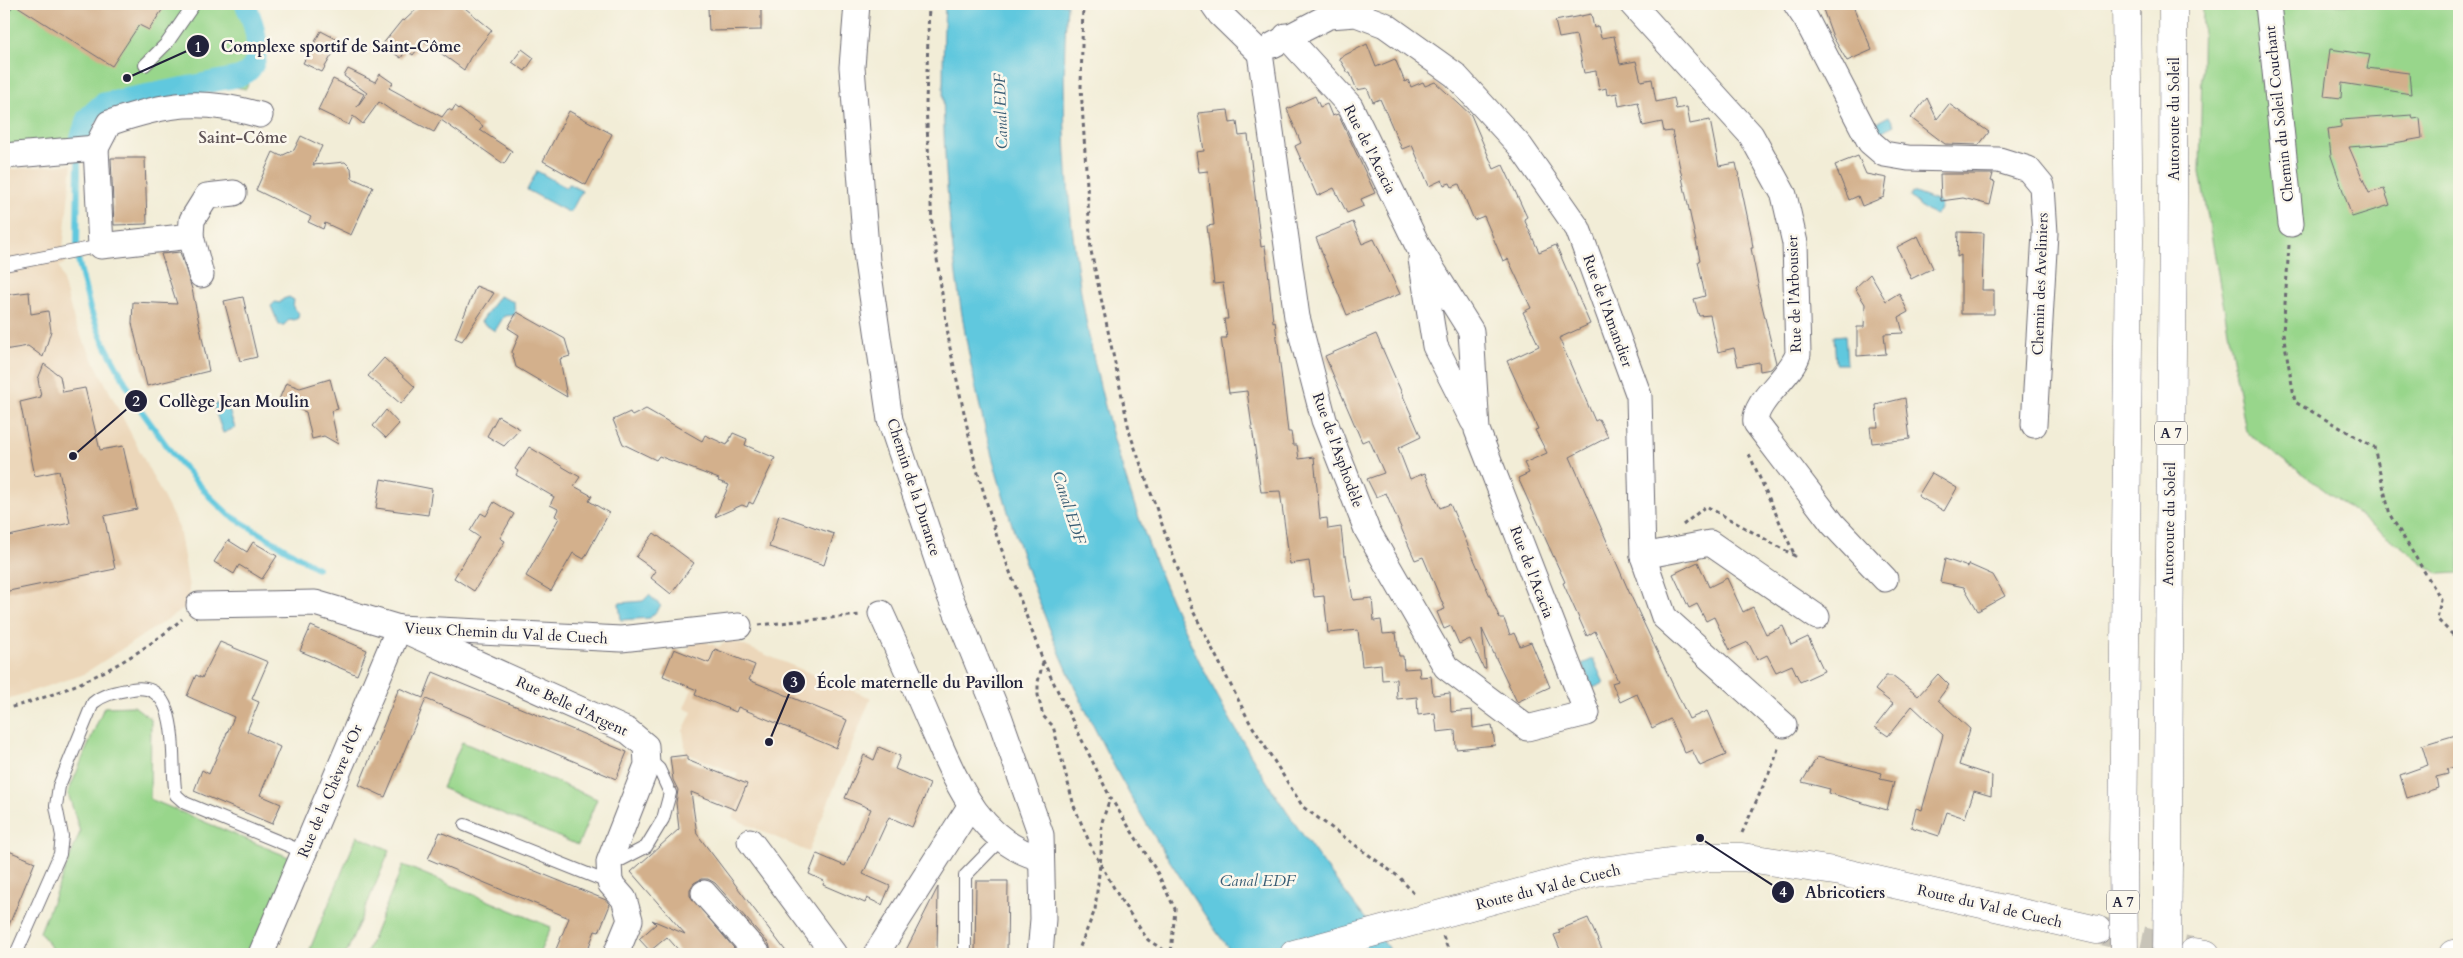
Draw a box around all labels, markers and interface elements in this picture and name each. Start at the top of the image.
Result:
street label: Chemin du Soleil Couchant [2260,25,2298,203]
callout: Complexe sportif de Saint-Côme [186,31,471,62]
text: Complexe sportif de Saint-Côme [221,36,461,58]
text: 1 [194,37,202,57]
street label: Autoroute du Soleil [2164,57,2184,181]
water label: Canal EDF [989,72,1013,150]
street label: Rue de l'Acacia [1339,101,1401,197]
district label: Saint-Côme [199,127,288,149]
street label: Chemin des Aveliniers [2028,212,2052,356]
street label: Rue de l'Arbousier [1782,234,1806,353]
street label: Rue de l'Amandier [1578,252,1638,371]
callout: Collège Jean Moulin [124,386,320,417]
street label: Rue de l'Asphodèle [1308,390,1368,510]
text: 2 [132,391,140,411]
text: Collège Jean Moulin [159,391,310,413]
street label: Chemin de la Durance [882,416,946,559]
road number: A 7 [2155,422,2187,444]
street label: Autoroute du Soleil [2158,462,2180,586]
water label: Canal EDF [1047,468,1091,548]
street label: Rue de l'Acacia [1505,523,1559,621]
street label: Vieux Chemin du Val de Cuech [404,618,609,648]
callout: École maternelle du Pavillon [782,667,1034,698]
street label: Rue Belle d'Argent [513,671,631,741]
text: École maternelle du Pavillon [817,671,1024,694]
text: 3 [790,672,798,692]
street label: Rue de la Chèvre d'Or [293,721,367,861]
street label: Route du Val de Cuech [1474,859,1623,915]
water label: Canal EDF [1220,870,1297,892]
callout: Abricotiers [1770,876,1896,907]
street label: Route du Val de Cuech [1915,880,2065,933]
text: 4 [1779,882,1787,902]
text: Abricotiers [1805,882,1885,904]
road number: A 7 [2107,890,2139,914]

